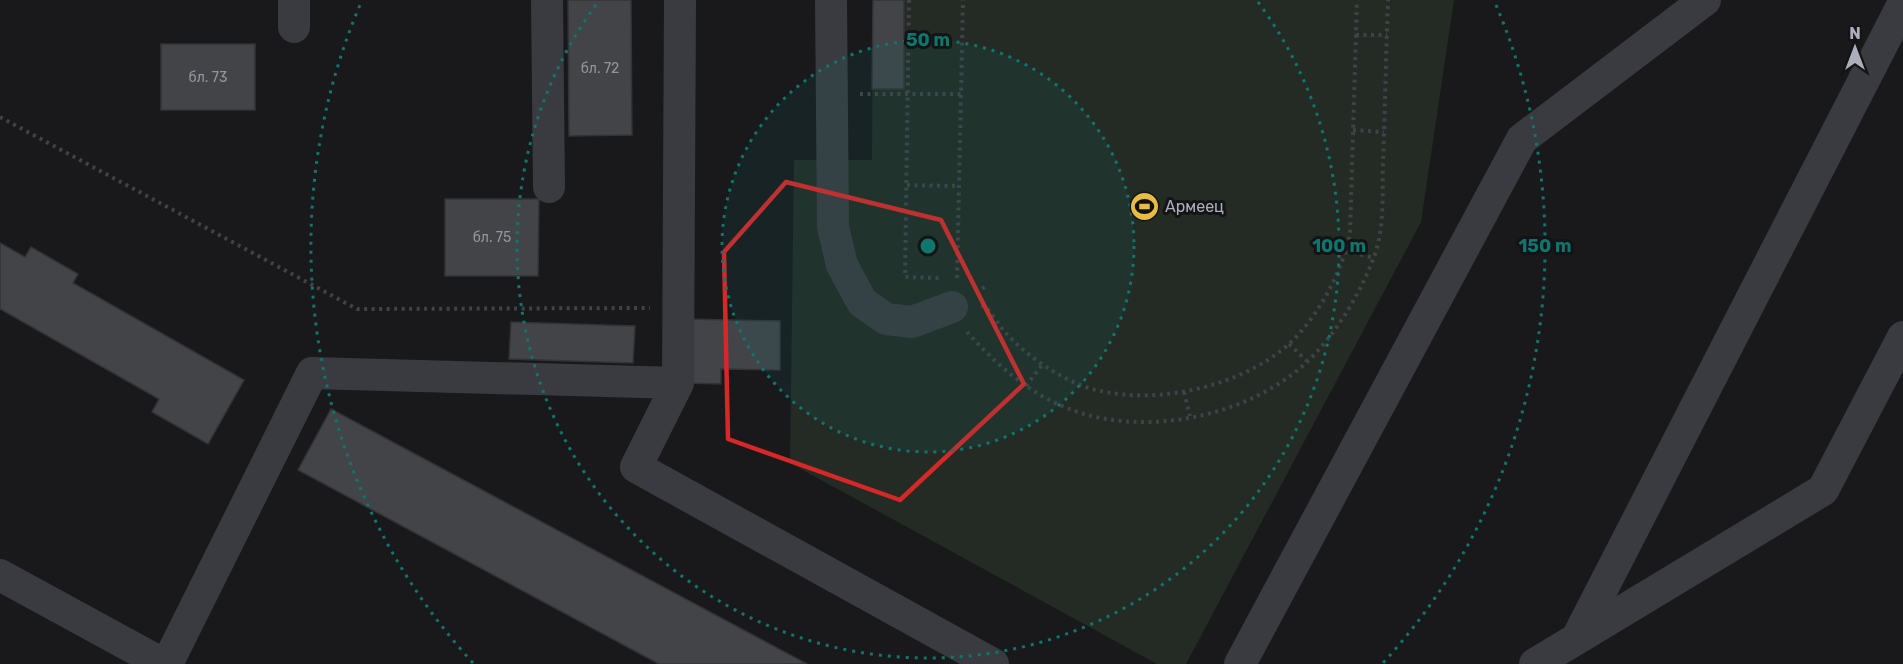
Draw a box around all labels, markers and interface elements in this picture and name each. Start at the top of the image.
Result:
north arrow [1825,18,1885,78]
text: N [1849,24,1861,43]
text: 50 m [906,29,950,51]
house number: бл. 72 [581,60,619,77]
house number: бл. 73 [189,69,227,86]
sports icon: Армеец [1128,190,1160,222]
place label: Армеец [1165,197,1224,216]
house number: бл. 75 [473,229,511,246]
text: 100 m [1312,235,1366,257]
text: 150 m [1518,235,1572,257]
centre of rings [918,236,938,256]

